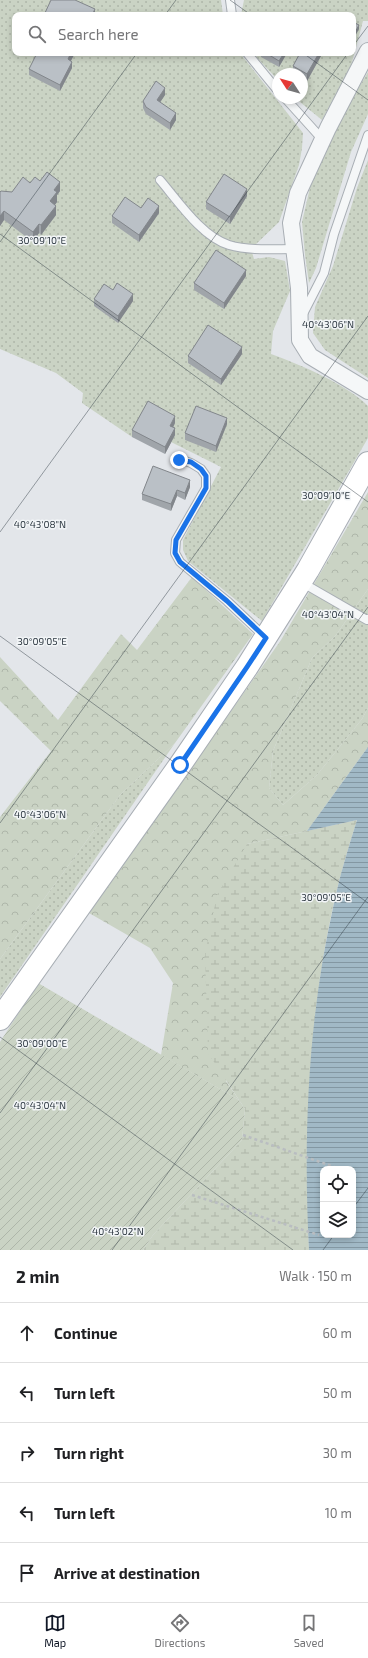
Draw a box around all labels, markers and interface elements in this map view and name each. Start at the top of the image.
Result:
search box [12,12,356,56]
icon: search [26,23,48,45]
text: Search here [58,25,139,43]
north arrow [272,68,308,104]
text: 30°09'10"E [18,234,66,246]
text: 40°43'06"N [302,318,354,330]
route end [170,451,188,469]
text: 30°09'10"E [302,489,350,501]
text: 40°43'08"N [14,518,66,530]
text: 40°43'04"N [302,608,354,620]
text: 30°09'05"E [17,635,67,647]
route start [171,756,189,774]
text: 40°43'06"N [14,808,66,820]
text: 30°09'05"E [301,891,351,903]
text: 30°09'00"E [17,1037,68,1049]
text: 40°43'04"N [14,1099,66,1111]
map controls [320,1166,356,1238]
button: locate [320,1166,356,1202]
button: layers [320,1202,356,1238]
text: 40°43'02"N [92,1225,144,1237]
text: 2 min [16,1266,59,1286]
text: Walk · 150 m [279,1268,352,1284]
icon: ahead [16,1322,38,1344]
text: Continue [54,1324,117,1342]
text: 60 m [322,1325,352,1341]
icon: left [16,1382,38,1404]
text: Turn left [54,1384,115,1402]
text: 50 m [323,1385,352,1401]
icon: right [16,1442,38,1464]
text: Turn right [54,1444,124,1462]
text: 30 m [323,1445,352,1461]
icon: left [16,1502,38,1524]
text: Turn left [54,1504,115,1522]
text: 10 m [325,1505,352,1521]
icon: arrive [16,1562,38,1584]
text: Arrive at destination [54,1564,200,1582]
tab: Map [44,1612,66,1649]
tab: Directions [155,1612,205,1649]
tab: Saved [294,1612,324,1649]

